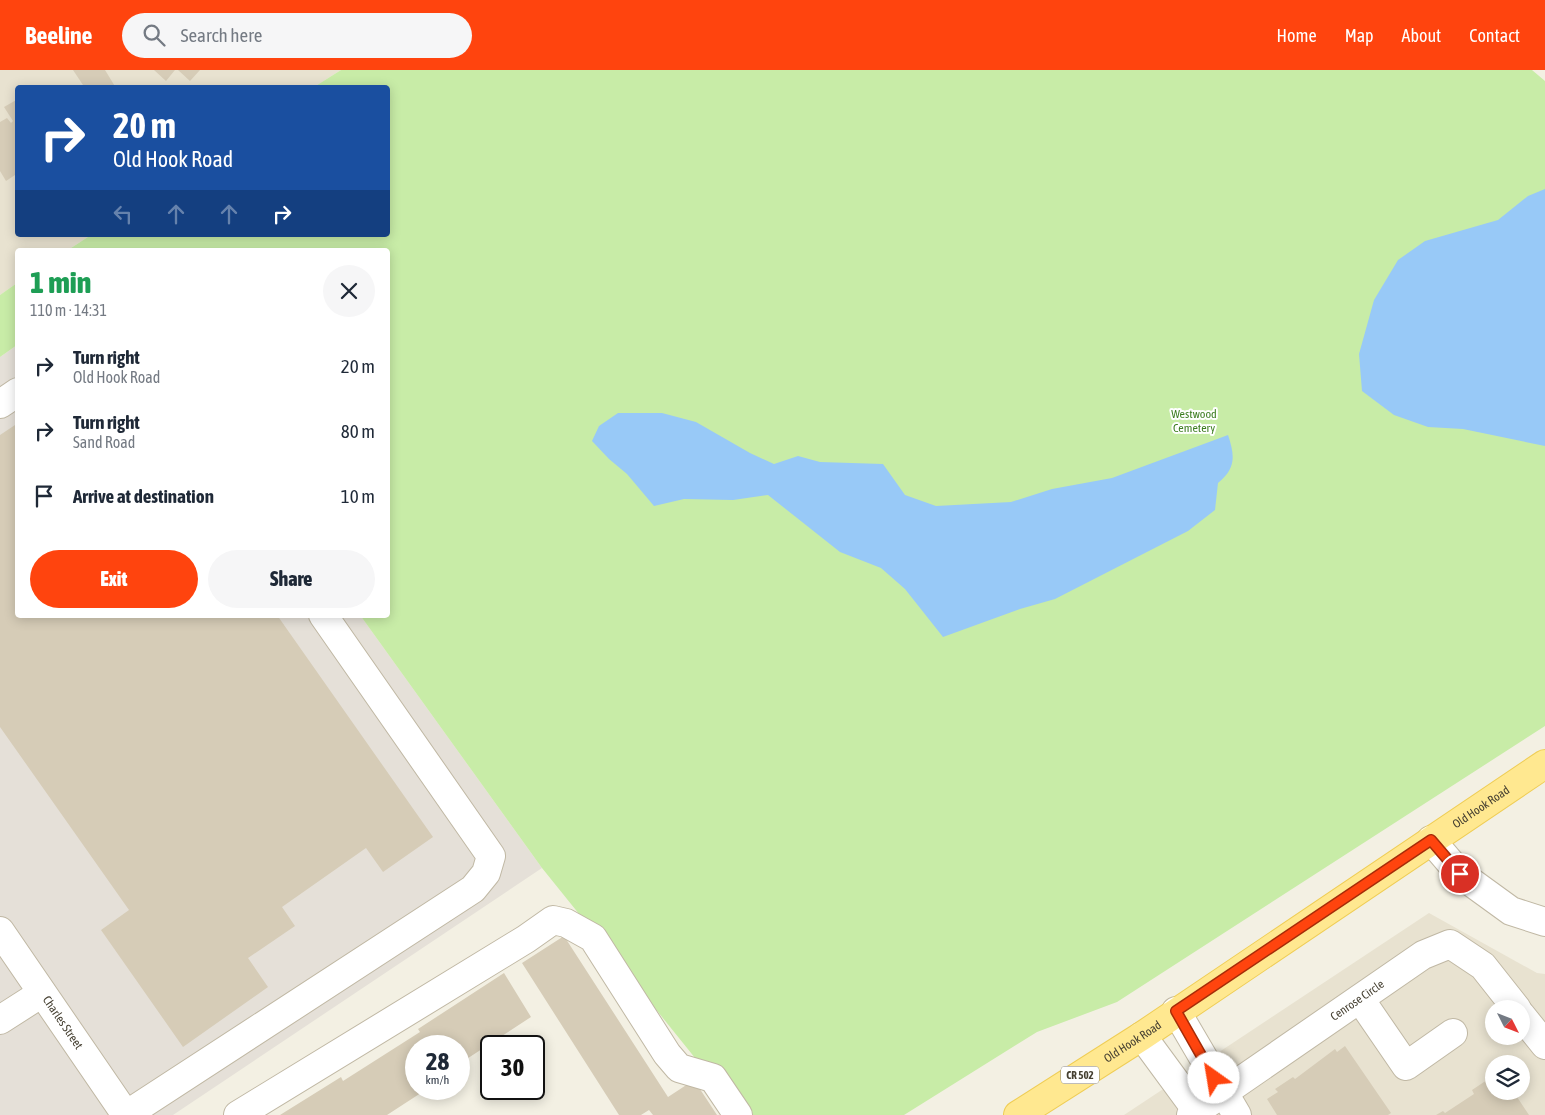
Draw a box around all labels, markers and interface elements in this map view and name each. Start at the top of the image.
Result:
search box [122,13,472,58]
icon: search [140,21,168,49]
text: Beeline [25,22,92,49]
text: Search here [180,24,262,46]
text: Home [1277,25,1317,46]
text: Map [1345,25,1374,46]
text: About [1402,25,1441,46]
text: Contact [1469,25,1520,46]
icon: right [30,105,95,170]
text: 20 m [113,105,176,145]
text: Old Hook Road [113,146,233,172]
icon: left [109,200,137,228]
icon: ahead [162,200,190,228]
icon: ahead [215,200,243,228]
icon: right [268,200,296,228]
text: 1 min [30,265,91,299]
button: close [323,265,375,317]
text: 110 m · 14:31 [30,301,107,319]
text: Turn right [73,346,140,368]
icon: right [30,352,58,380]
text: 20 m [341,355,375,377]
text: Old Hook Road [73,368,160,386]
park label: Westwood Cemetery [1171,407,1217,435]
text: Turn right [73,411,140,433]
icon: right [30,417,58,445]
text: 80 m [341,420,375,442]
text: Sand Road [73,433,135,451]
icon: arrive [30,482,58,510]
text: Arrive at destination [73,485,214,507]
text: 10 m [341,485,375,507]
button: Exit [30,550,198,608]
button: Share [208,550,375,608]
street label: Old Hook Road [1450,783,1512,831]
pin [1439,853,1481,895]
icon: arrive [1446,860,1474,888]
street label: Cenrose Circle [1328,977,1387,1024]
street label: Charles Street [40,993,86,1052]
north arrow [1485,1000,1530,1045]
map controls [1485,1000,1530,1100]
street label: Old Hook Road [1101,1018,1164,1065]
speed limit sign: 30 [480,1035,545,1100]
text: 28 [426,1047,449,1075]
position arrow [1187,1051,1239,1103]
button: layers [1485,1055,1530,1100]
road number: CR 502 [1061,1066,1099,1084]
text: km/h [426,1073,449,1087]

